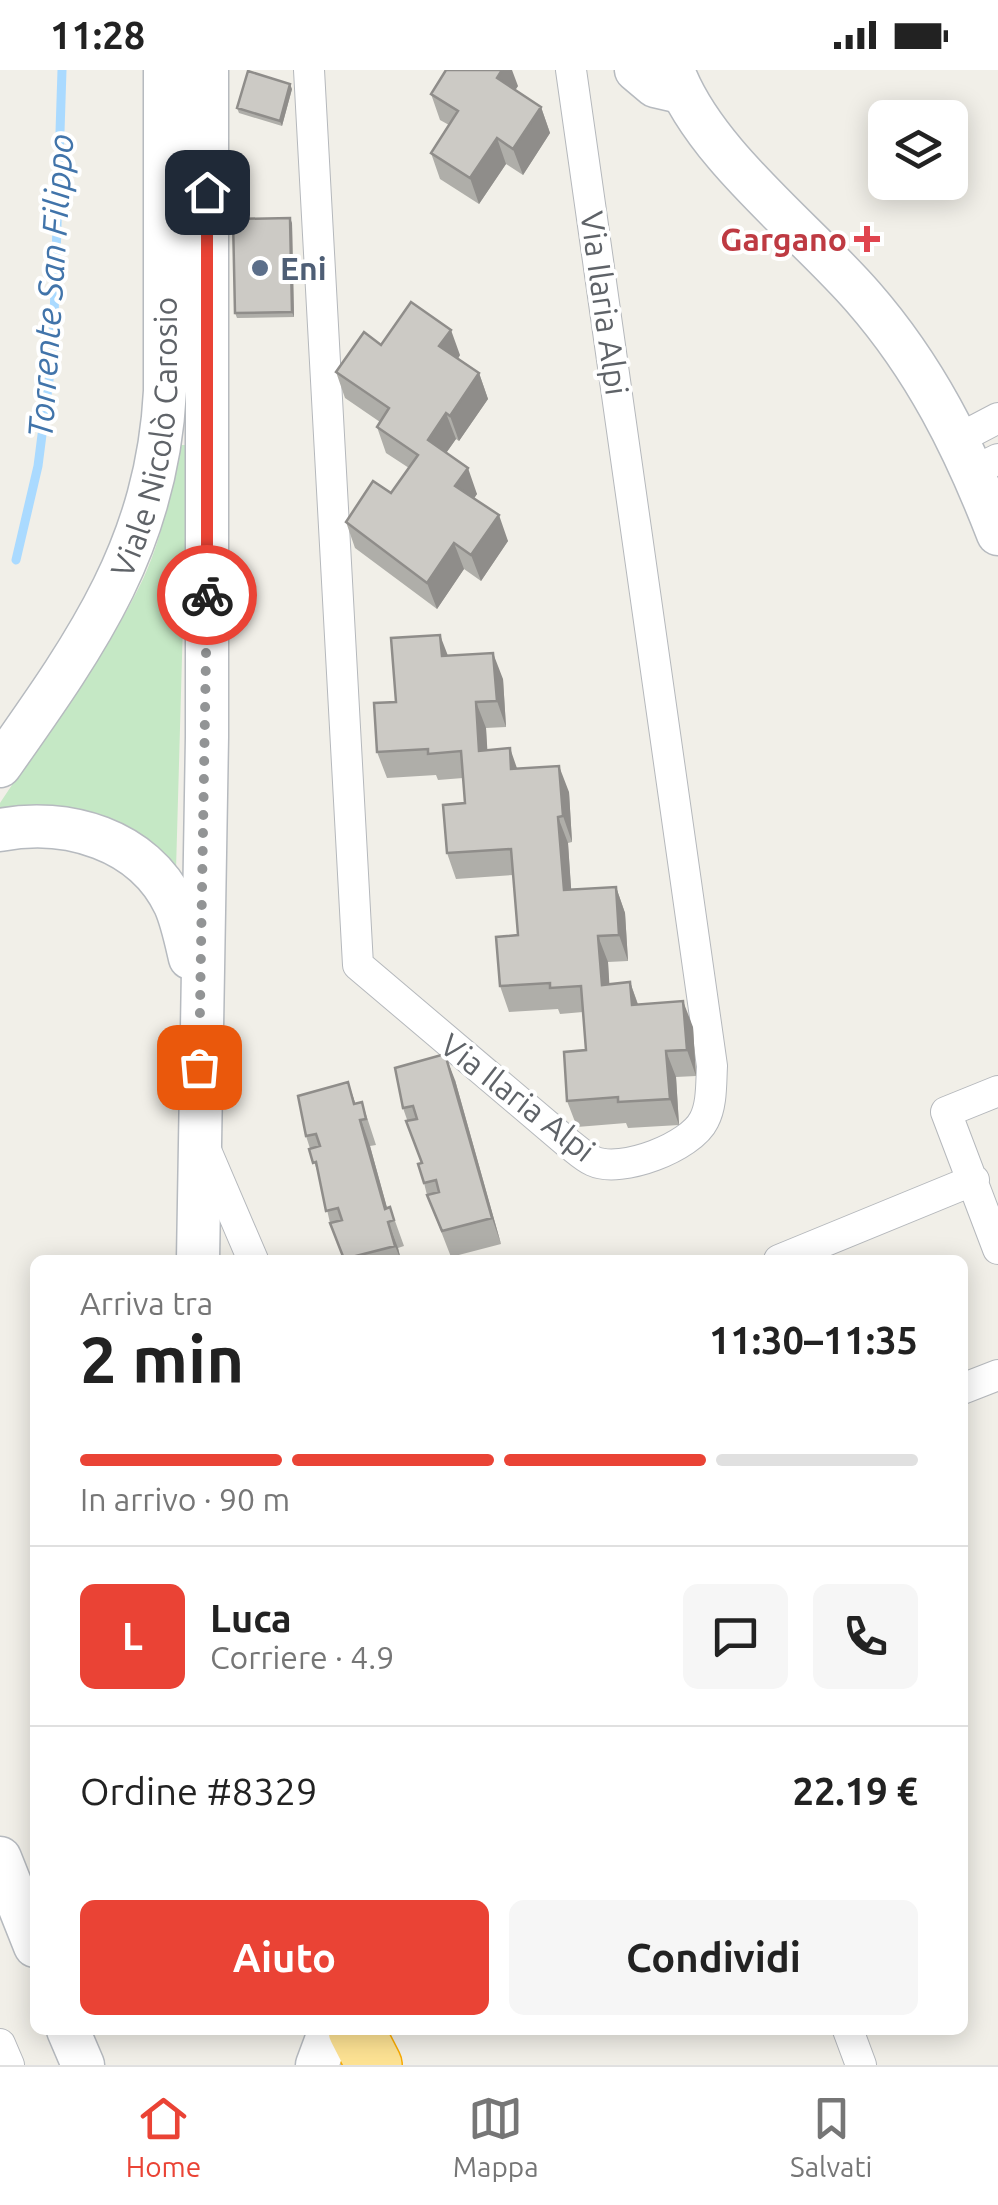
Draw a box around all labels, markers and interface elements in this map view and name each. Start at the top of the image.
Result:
text: 11:28 [50,14,145,56]
map controls [868,100,968,200]
button: layers [868,100,968,200]
water label: Torrente San Filippo [19,132,81,440]
pin [165,150,250,235]
icon: home [180,165,235,220]
street label: Via Ilaria Alpi [574,209,636,397]
place label: Gargano [720,221,847,257]
marker: Gargano [856,228,878,250]
place label: Eni [280,250,327,286]
marker: Eni [249,257,271,279]
street label: Viale Nicolò Carosio [103,297,183,582]
courier [157,545,257,645]
icon: bike [180,568,235,623]
pin [157,1025,242,1110]
street label: Via Ilaria Alpi [434,1026,602,1168]
icon: bag [172,1040,227,1095]
text: Arriva tra [80,1285,213,1321]
text: 11:30–11:35 [709,1319,918,1361]
text: 2 min [80,1322,244,1395]
text: In arrivo · 90 m [80,1481,290,1517]
button: chat [683,1584,788,1689]
button: phone [813,1584,918,1689]
text: Luca [210,1597,292,1639]
text: L [122,1615,143,1657]
text: Corriere · 4.9 [210,1639,394,1675]
text: Ordine #8329 [80,1770,317,1812]
text: 22.19 € [792,1770,918,1812]
button: Aiuto [80,1900,489,2015]
button: Condividi [509,1900,918,2015]
tab: Home [126,2091,201,2182]
tab: Mappa [453,2091,539,2182]
tab: Salvati [790,2091,872,2182]

